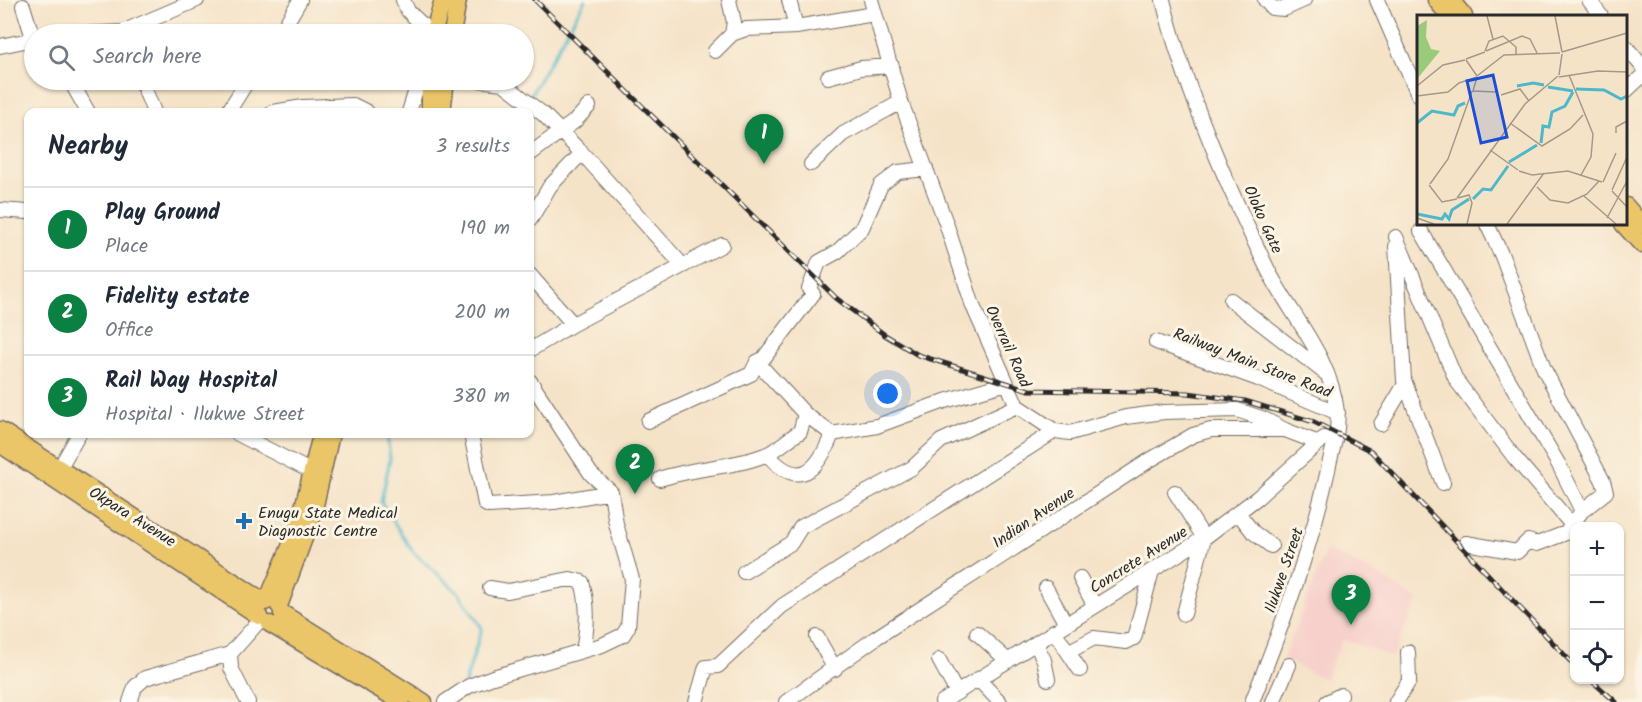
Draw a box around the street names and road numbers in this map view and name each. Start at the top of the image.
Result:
street label: Oloko Gate [1236,181,1289,258]
street label: Overrail Road [978,301,1037,393]
street label: Railway Main Store Road [1169,322,1337,406]
street label: Okpara Avenue [84,480,181,554]
street label: Indian Avenue [988,481,1080,555]
street label: Concrete Avenue [1085,520,1193,601]
street label: Ilukwe Street [1258,524,1311,617]

